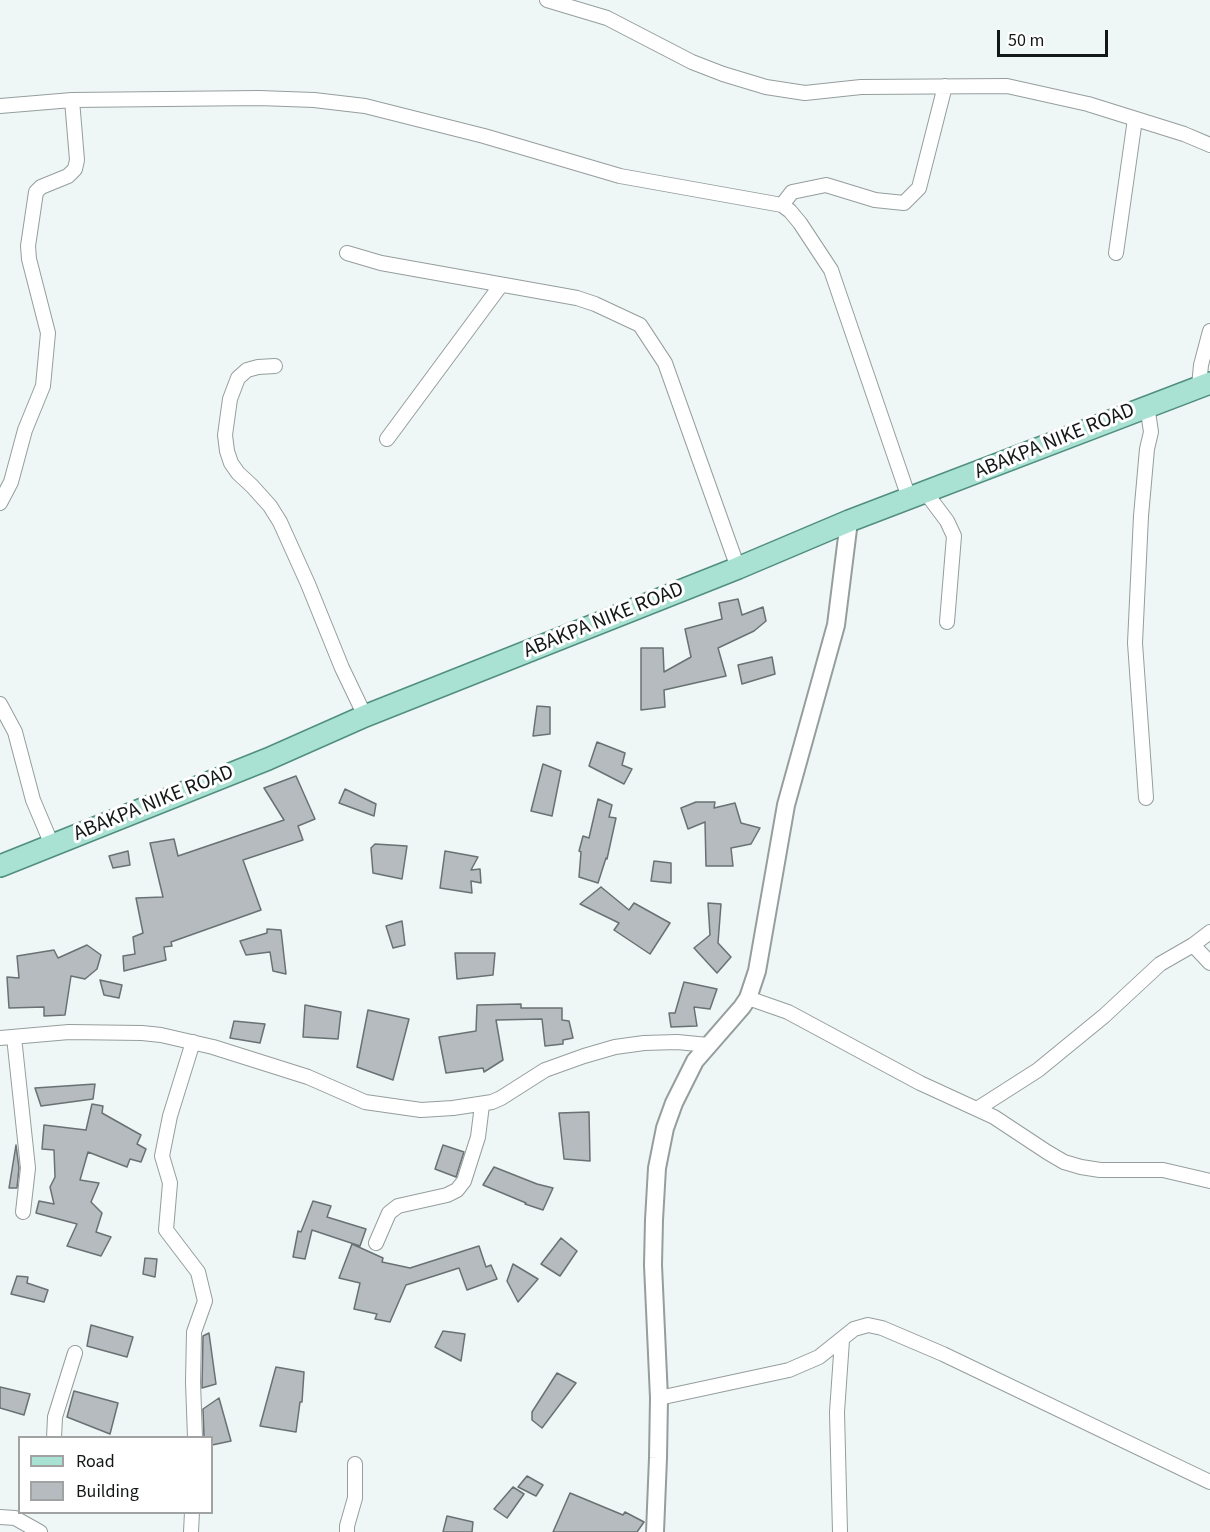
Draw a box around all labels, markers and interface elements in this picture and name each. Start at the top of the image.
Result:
scale bar [1000,18,1111,56]
text: 50 m [1008,28,1044,53]
street label: ABAKPA NIKE ROAD [971,398,1139,486]
street label: ABAKPA NIKE ROAD [520,577,688,665]
street label: ABAKPA NIKE ROAD [70,760,238,848]
legend [18,1436,213,1514]
text: Road [76,1449,115,1474]
text: Building [76,1479,139,1504]

